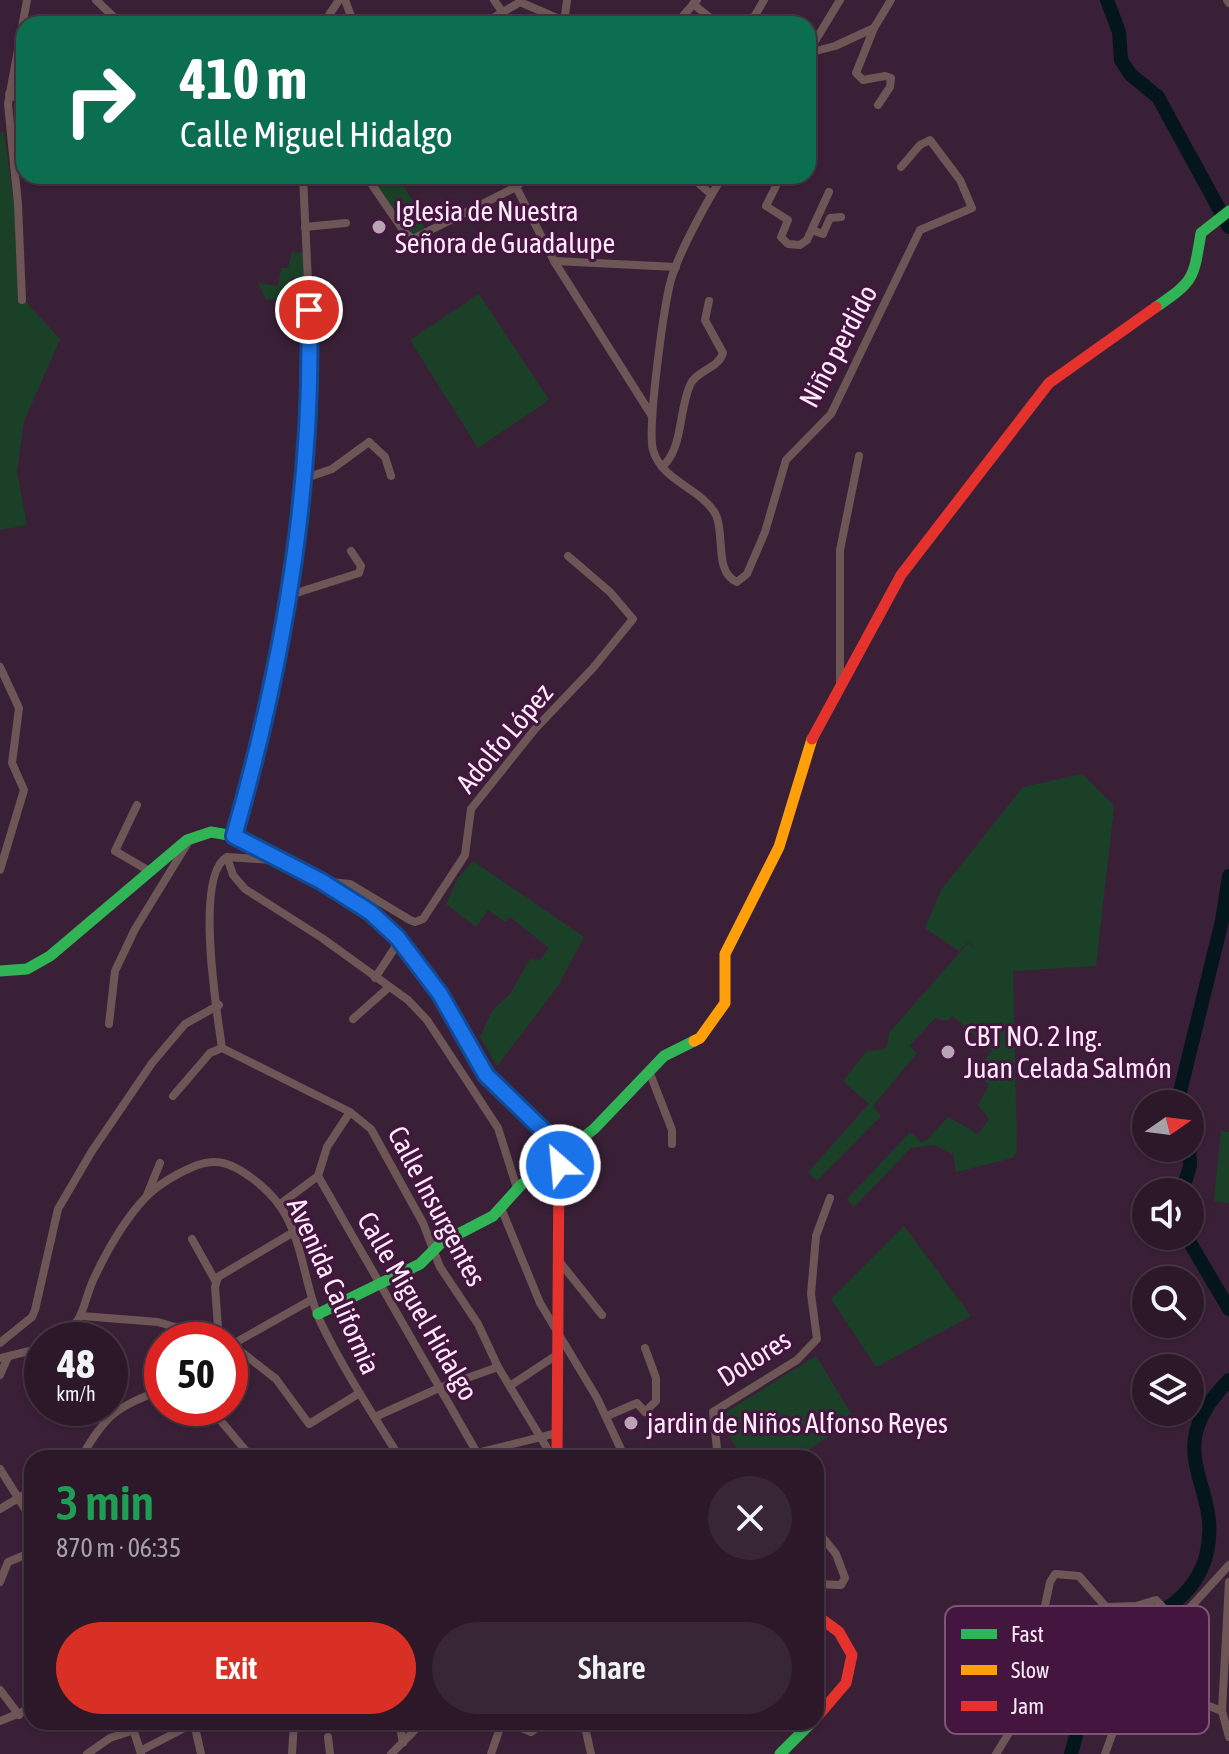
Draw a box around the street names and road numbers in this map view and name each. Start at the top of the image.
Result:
street label: Niño perdido [792,279,884,413]
street label: Adolfo López [449,677,559,799]
street label: Calle Insurgentes [381,1121,493,1291]
street label: Avenida California [281,1193,387,1379]
street label: Calle Miguel Hidalgo [351,1206,485,1406]
street label: Dolores [712,1323,796,1393]

